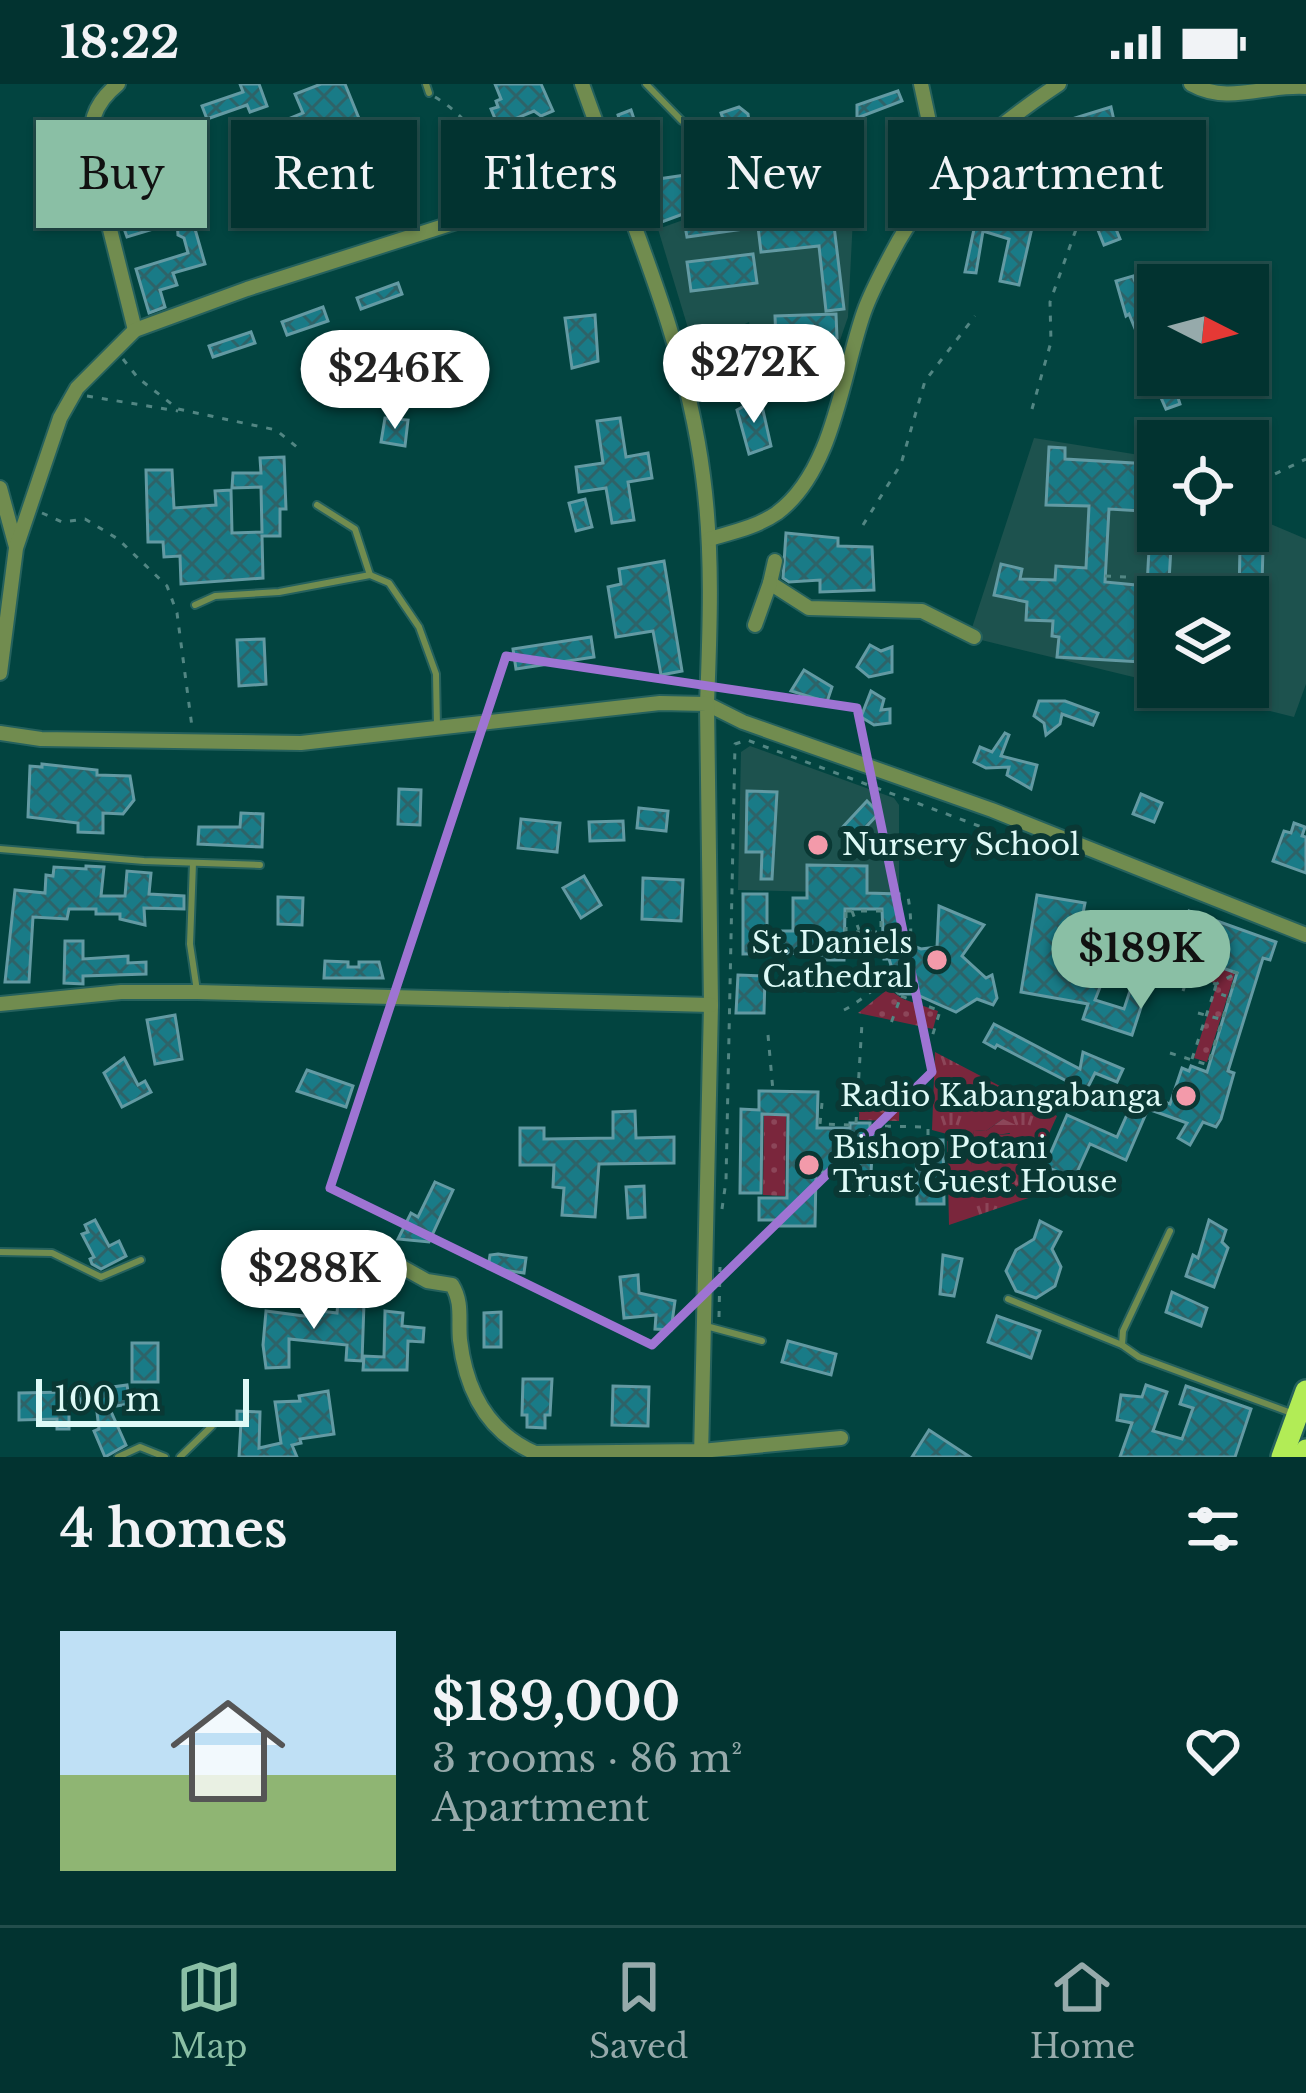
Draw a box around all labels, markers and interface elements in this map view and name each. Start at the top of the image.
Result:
text: 18:22 [60,14,180,70]
chip: Buy [36,120,207,228]
chip: Rent [231,120,417,228]
chip: Filters [441,120,660,228]
chip: New [684,120,864,228]
chip: Apartment [888,120,1206,228]
north arrow [1137,264,1269,396]
map controls [1137,264,1269,708]
pin: $272K [670,324,838,426]
pin: $246K [311,330,479,432]
text: $272K [690,338,818,387]
text: $246K [328,344,462,393]
button: locate [1137,420,1269,552]
button: layers [1137,576,1269,708]
place label: Nursery School [842,826,1080,863]
marker: Nursery School [805,832,831,858]
pin: $189K [1057,910,1225,1012]
place label: St. Daniels Cathedral [752,924,913,995]
text: $189K [1078,924,1204,973]
marker: St. Daniels Cathedral [924,947,950,973]
place label: Radio Kabangabanga [840,1077,1162,1114]
marker: Radio Kabangabanga [1173,1083,1199,1109]
place label: Bishop Potani Trust Guest House [833,1129,1117,1200]
marker: Bishop Potani Trust Guest House [796,1152,822,1178]
pin: $288K [230,1230,398,1332]
text: $288K [248,1244,380,1293]
scale bar [36,1373,249,1426]
text: 100 m [54,1379,161,1420]
icon: filters [1180,1496,1246,1562]
text: 4 homes [60,1498,288,1561]
text: $189,000 [432,1671,680,1734]
icon: home [156,1679,300,1823]
icon: heart [1180,1718,1246,1784]
text: 3 rooms · 86 m² [432,1734,742,1783]
text: Apartment [432,1783,649,1832]
tab: Map [171,1954,247,2067]
tab: Saved [589,1954,688,2067]
tab: Home [1030,1954,1135,2067]

